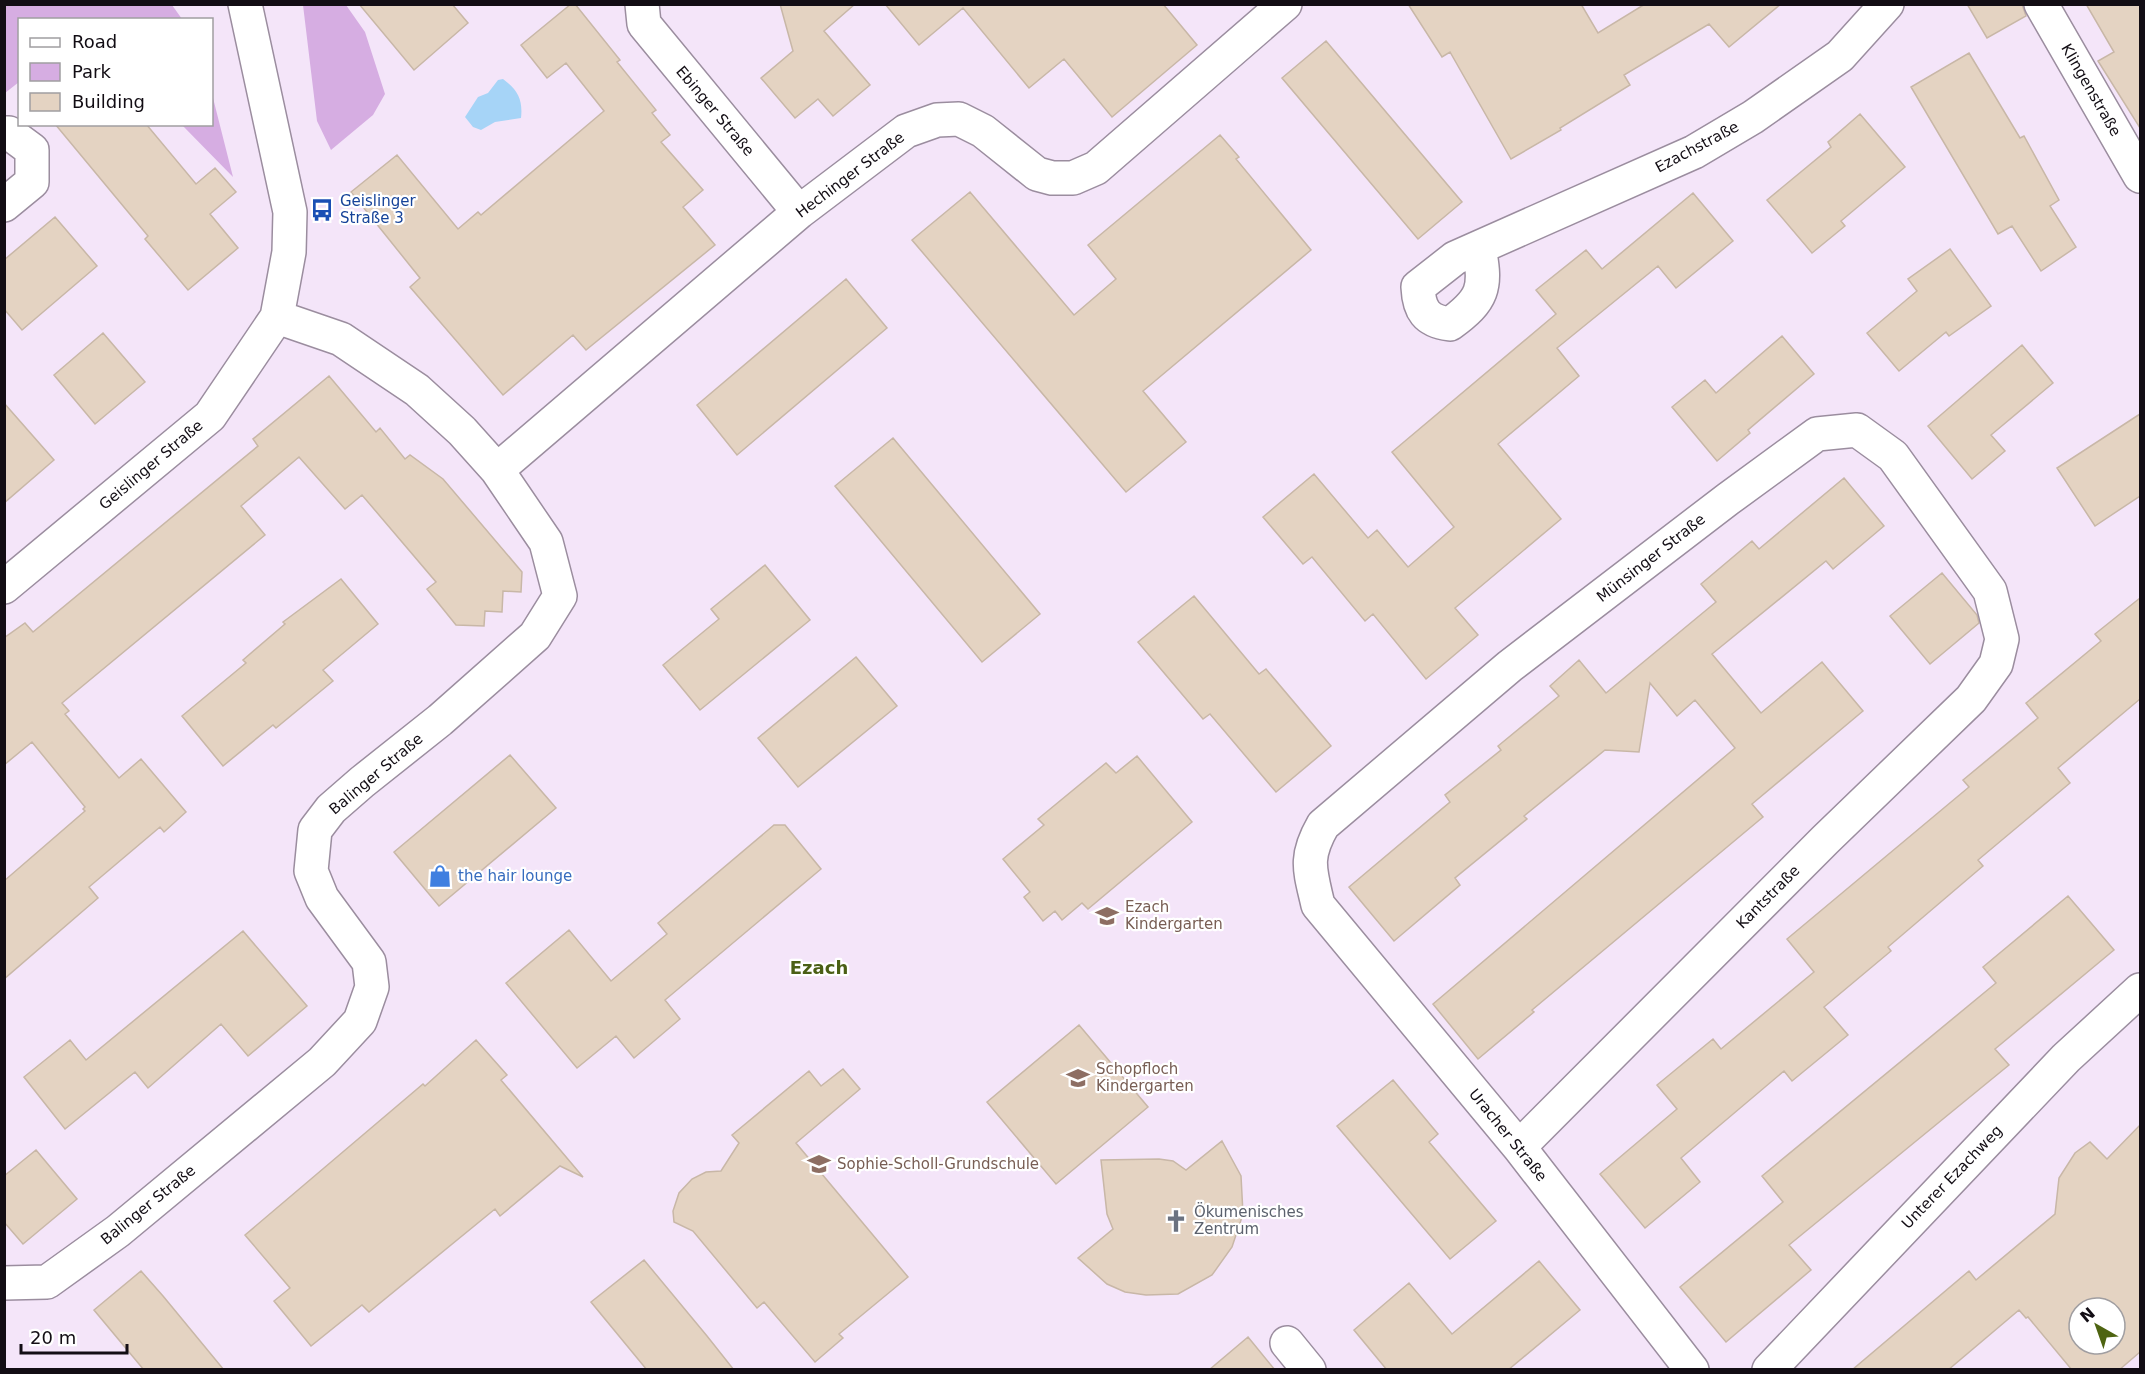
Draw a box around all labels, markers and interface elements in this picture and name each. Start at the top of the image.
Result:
legend [18,18,213,126]
text: Road [72,31,117,52]
street label: Klingenstraße [2057,41,2125,139]
text: Park [72,61,111,82]
street label: Ebinger Straße [672,62,758,160]
text: Building [72,91,145,112]
street label: Ezachstraße [1652,117,1742,177]
street label: Hechinger Straße [792,128,908,222]
place label: Geislinger Straße 3 [340,192,416,227]
bus stop icon: Geislinger Straße 3 [309,197,335,223]
street label: Geislinger Straße [95,416,207,514]
street label: Münsinger Straße [1593,510,1709,606]
street label: Balinger Straße [326,730,426,818]
street label: Kantstraße [1733,862,1803,932]
shop icon: the hair lounge [427,863,453,889]
place label: the hair lounge [458,867,572,885]
place label: Ezach Kindergarten [1125,898,1223,933]
school or university icon: Ezach Kindergarten [1094,903,1120,929]
district label: Ezach [790,957,848,978]
place label: Schopfloch Kindergarten [1096,1060,1194,1095]
school or university icon: Schopfloch Kindergarten [1065,1065,1091,1091]
street label: Uracher Straße [1465,1085,1551,1185]
street label: Unterer Ezachweg [1898,1122,2006,1232]
school or university icon: Sophie-Scholl-Grundschule [806,1151,832,1177]
place label: Sophie-Scholl-Grundschule [837,1155,1039,1173]
street label: Balinger Straße [97,1161,199,1249]
place label: Ökumenisches Zentrum [1194,1202,1304,1238]
church icon: Ökumenisches Zentrum [1163,1208,1189,1234]
north arrow [2067,1296,2127,1356]
text: N [2076,1303,2099,1326]
scale bar [21,1317,128,1355]
text: 20 m [30,1327,76,1348]

